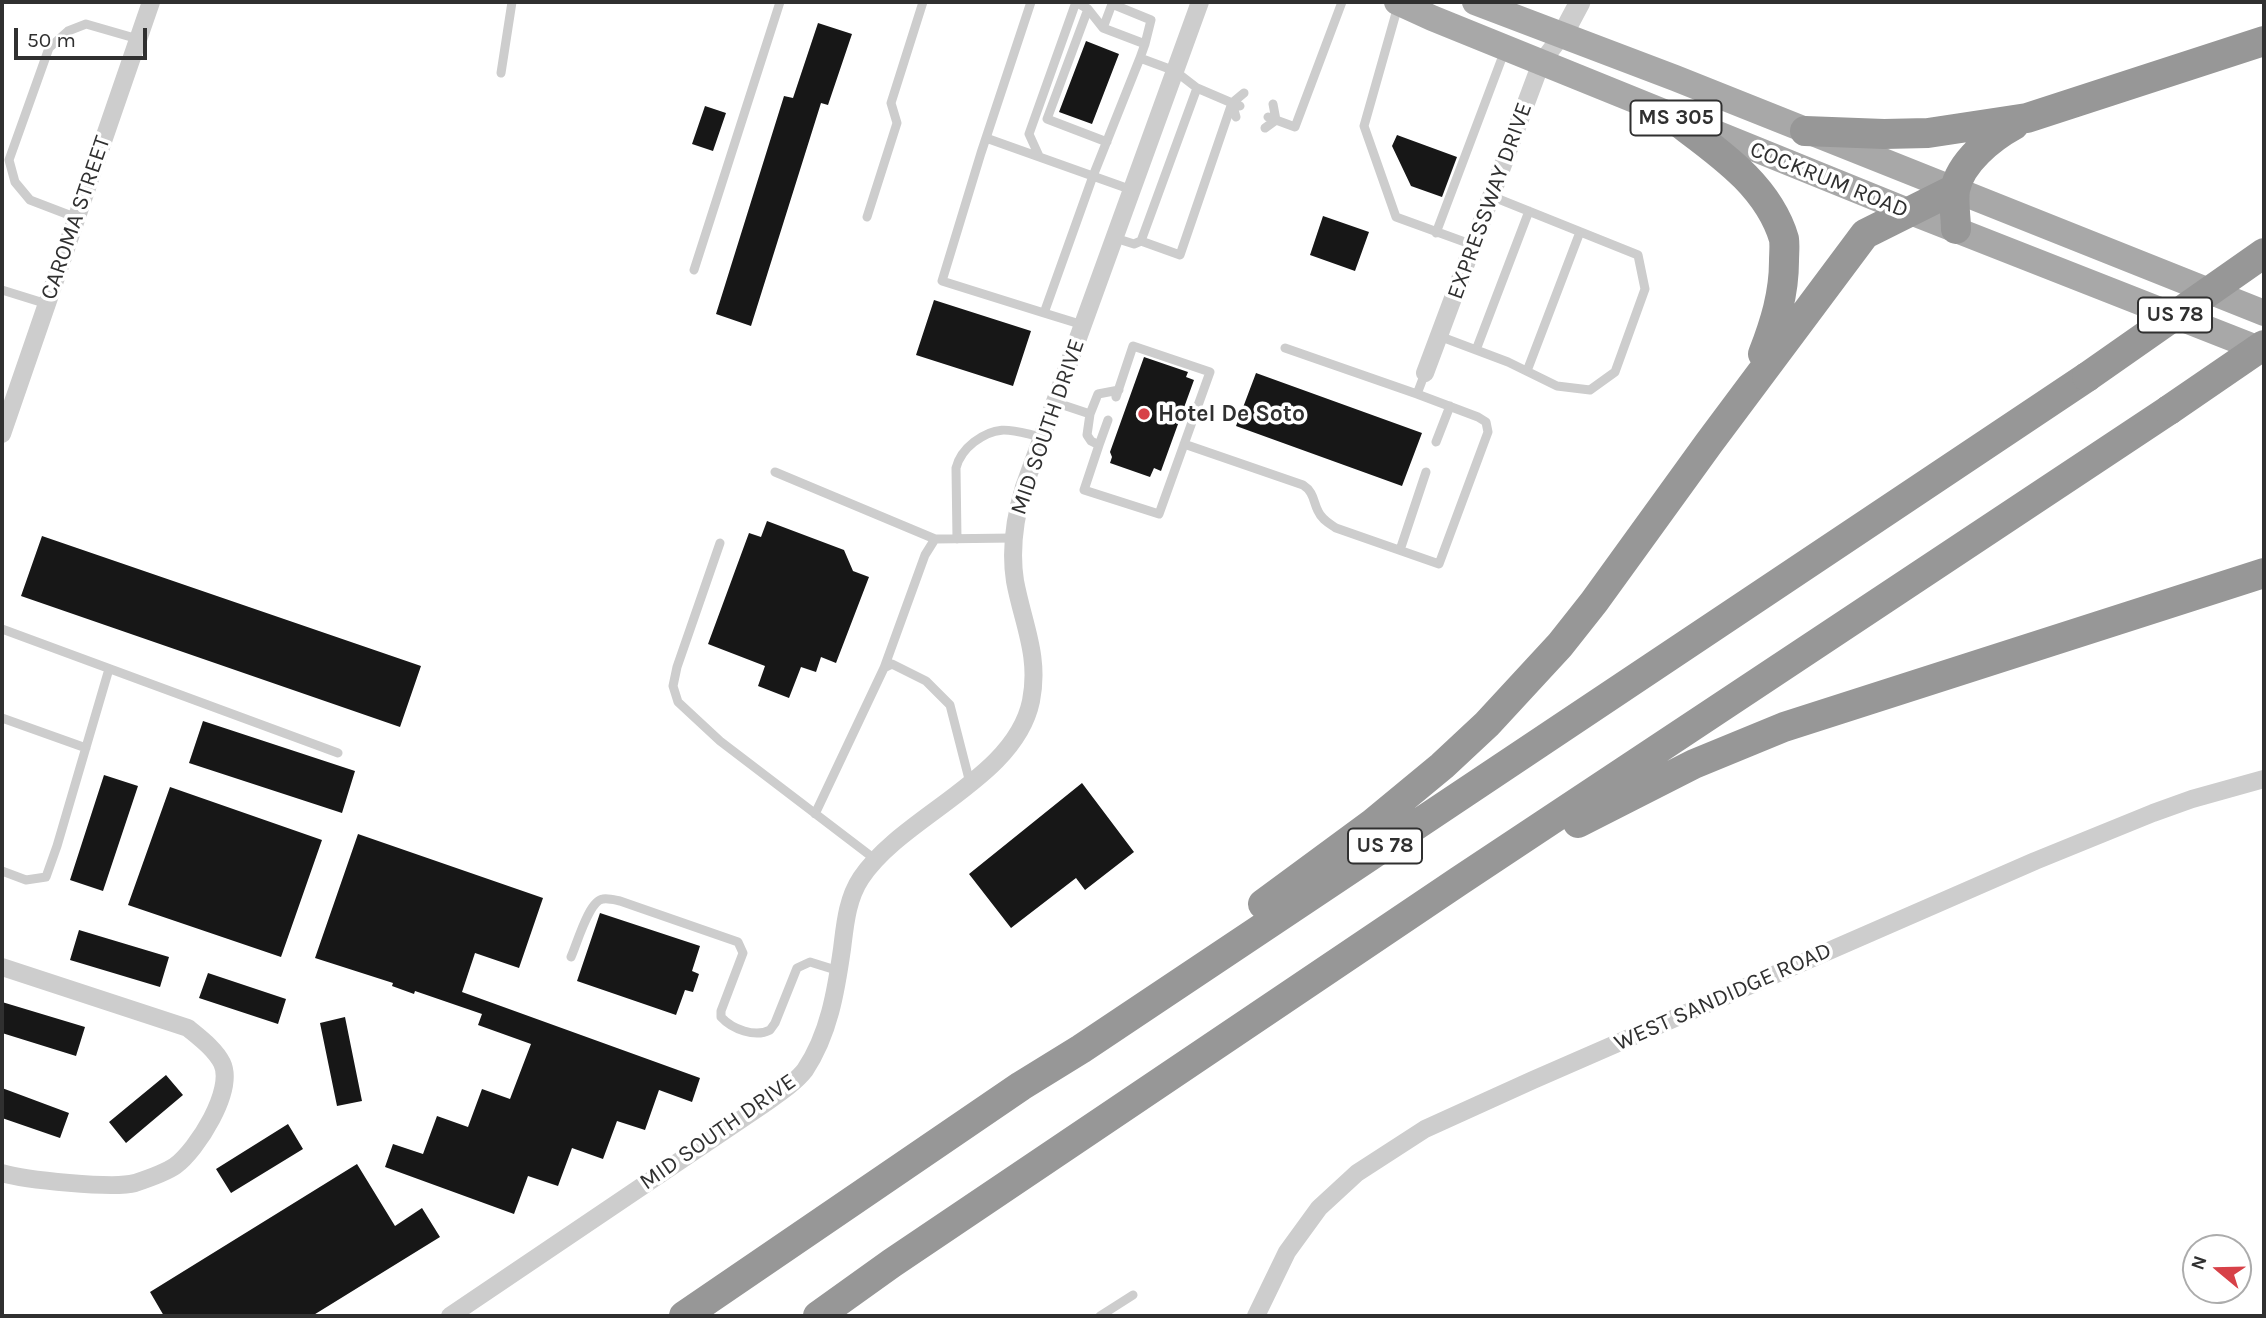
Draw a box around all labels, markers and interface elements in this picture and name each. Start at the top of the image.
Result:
scale bar [18,14,150,58]
text: 50 m [27,28,76,52]
street label: EXPRESSWAY DRIVE [1442,99,1538,303]
road number: MS 305 [1630,100,1722,136]
street label: CAROMA STREET [35,133,117,303]
street label: COCKRUM ROAD [1746,136,1912,224]
road number: US 78 [2138,298,2212,332]
street label: MID SOUTH DRIVE [1005,335,1091,519]
place label: Hotel De Soto [1158,400,1305,428]
marker: Hotel De Soto [1136,406,1152,422]
road number: US 78 [1348,828,1422,864]
street label: WEST SANDIDGE ROAD [1610,937,1836,1057]
street label: MID SOUTH DRIVE [635,1068,801,1196]
north arrow [2182,1234,2252,1304]
text: N [2186,1253,2212,1273]

